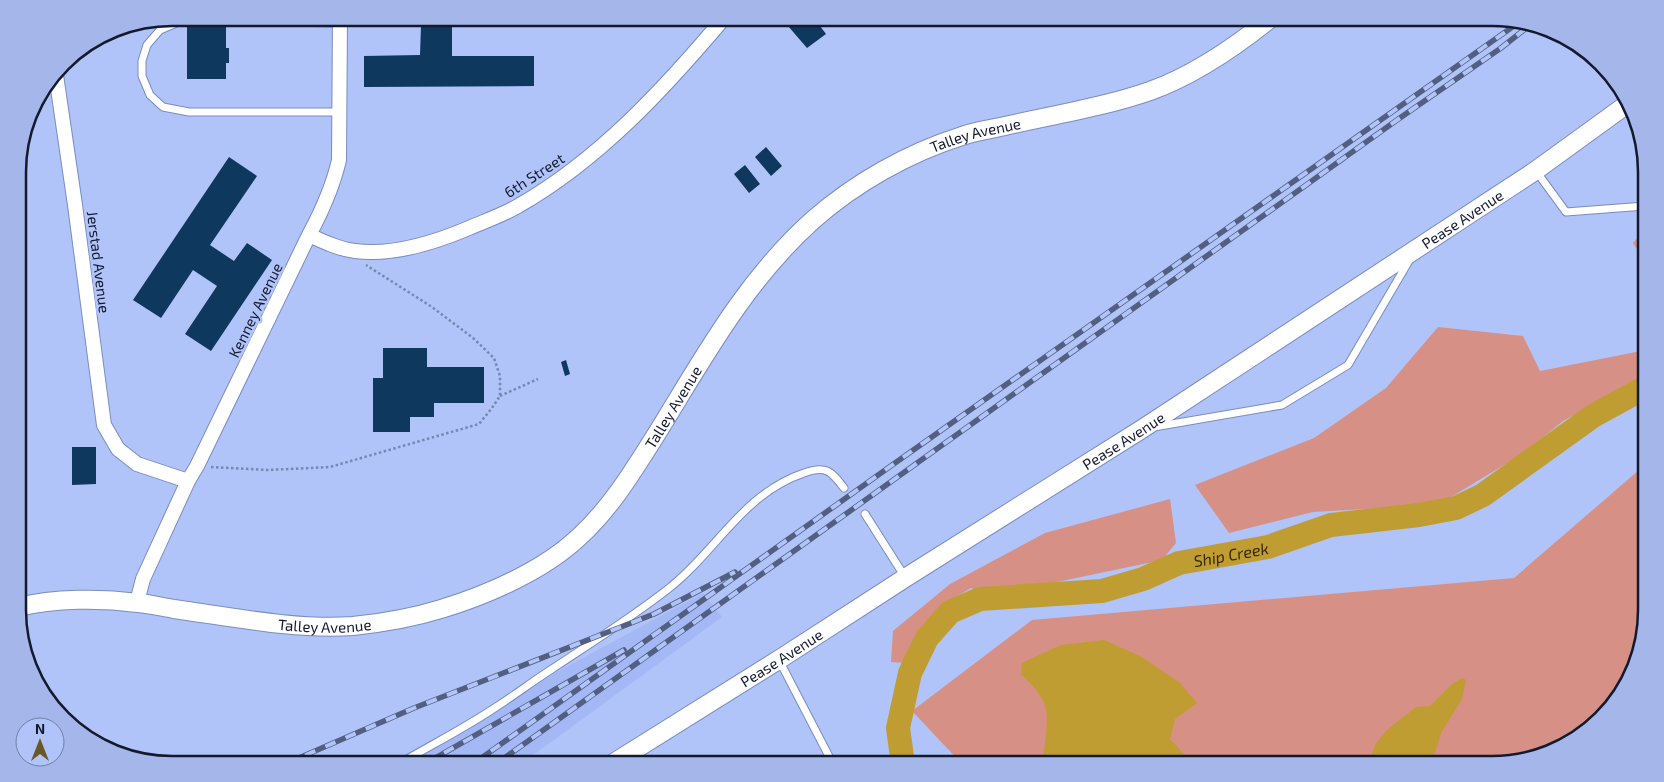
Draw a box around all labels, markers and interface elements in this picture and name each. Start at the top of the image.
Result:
street label: Talley Avenue [927,114,1022,156]
street label: 6th Street [501,149,568,201]
street label: Pease Avenue [1418,185,1506,252]
street label: Jerstad Avenue [84,210,114,314]
street label: Kenney Avenue [224,260,286,360]
street label: Talley Avenue [641,362,705,452]
street label: Pease Avenue [1079,408,1168,473]
water label: Ship Creek [1192,538,1270,570]
street label: Talley Avenue [277,615,372,636]
street label: Pease Avenue [737,625,826,690]
north arrow [15,717,65,767]
text: N [35,720,45,737]

